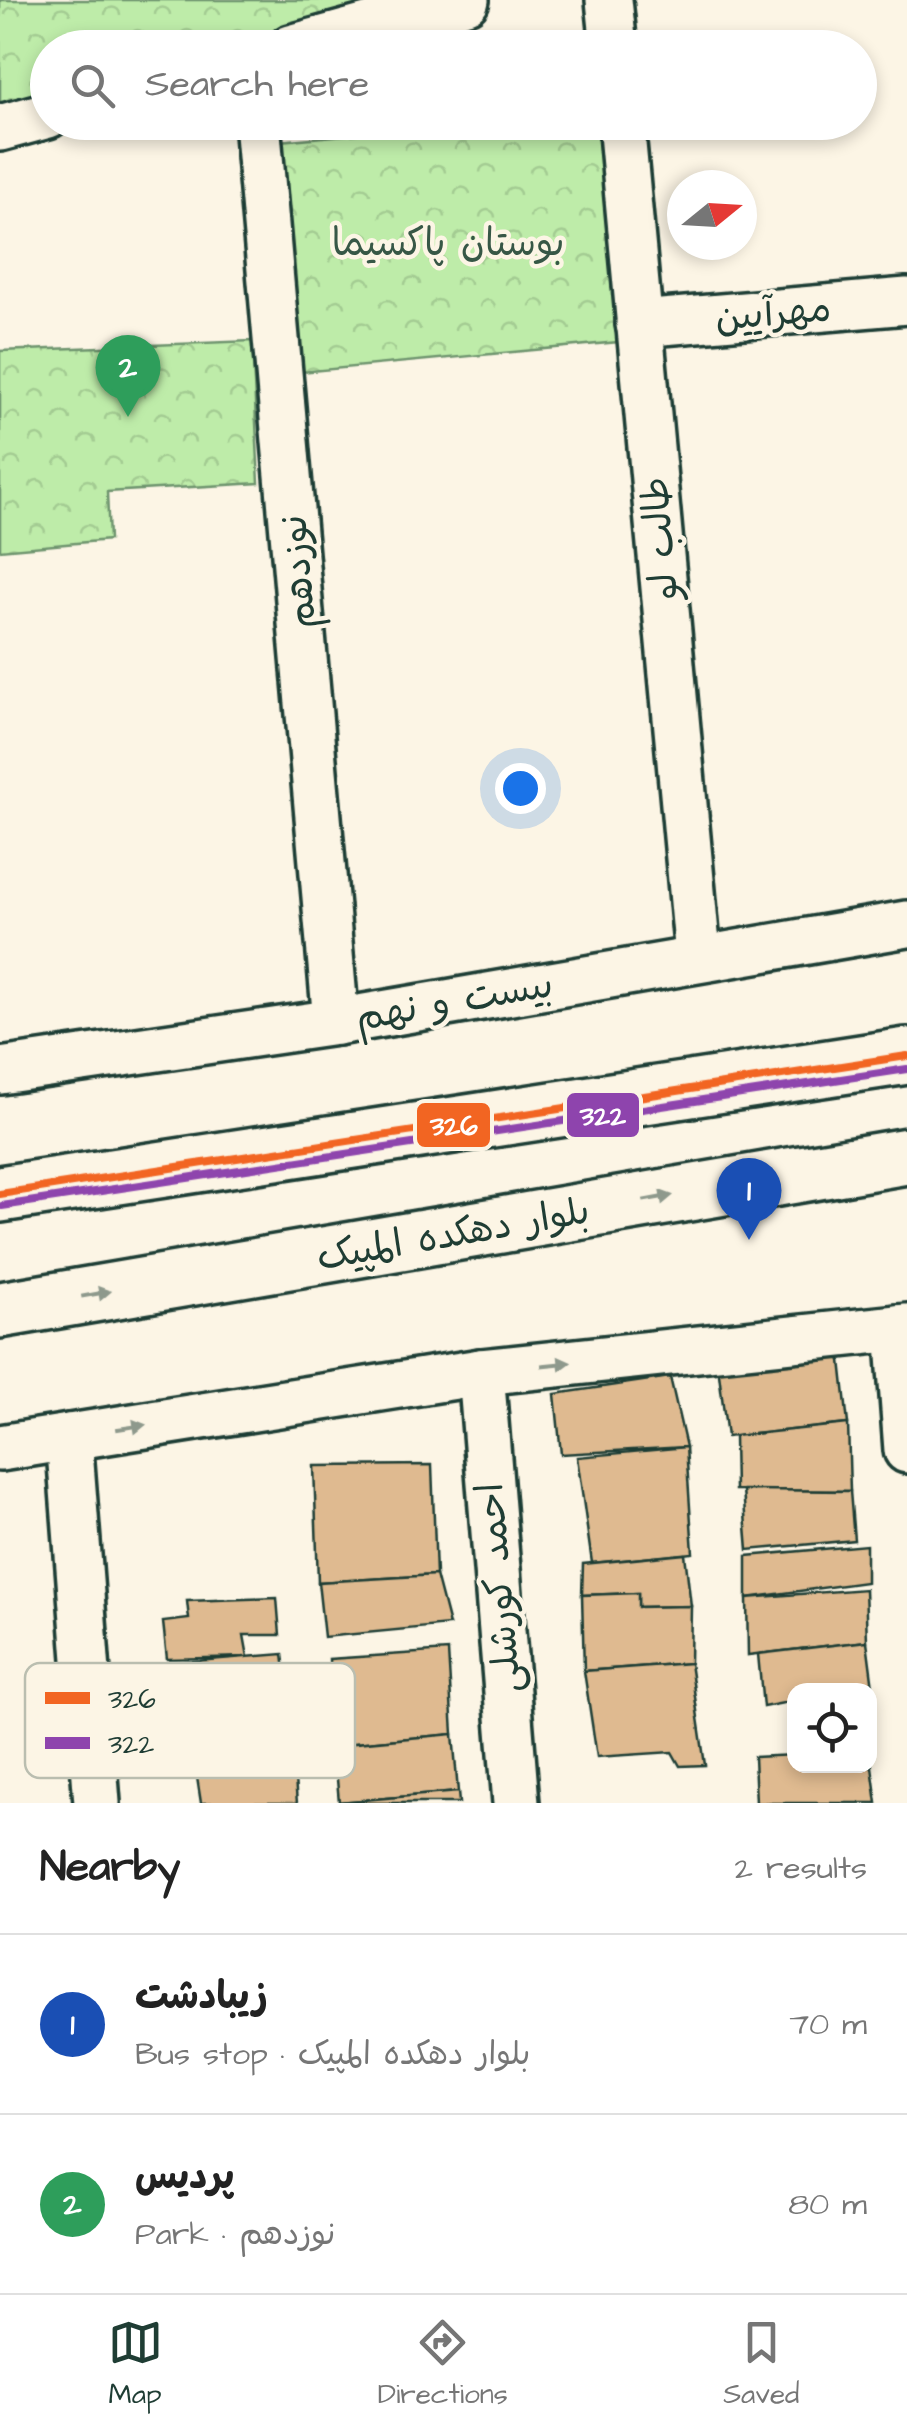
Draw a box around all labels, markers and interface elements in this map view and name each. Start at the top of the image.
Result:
search box [30,30,877,140]
icon: search [65,58,120,113]
text: Search here [145,59,369,111]
north arrow [667,170,757,260]
park label: بوستان پاکسیما [331,218,565,270]
street label: مهرآیین [713,283,833,345]
pin: 2 [96,334,160,417]
street label: طالب لو [630,475,692,605]
street label: نوزدهم [268,513,331,631]
your location [495,763,546,814]
street label: بیست و نهم [352,959,557,1046]
line badge: 322 [565,1091,641,1139]
text: 322 [579,1097,627,1136]
line badge: 326 [415,1101,492,1149]
text: 326 [429,1107,478,1146]
pin: 1 [716,1158,782,1240]
street label: بلوار دهکده المپیک [313,1185,594,1285]
one-way arrow [643,1190,674,1205]
one-way arrow [81,1286,112,1301]
one-way arrow [541,1356,573,1372]
one-way arrow [116,1419,147,1435]
street label: احمد کورشلی [465,1481,535,1695]
legend [25,1663,355,1778]
text: 326 [108,1680,156,1719]
map controls [787,1683,877,1773]
button: locate [787,1683,877,1773]
text: 322 [108,1725,154,1764]
text: Nearby [40,1839,180,1897]
text: 2 results [735,1846,867,1891]
text: زیبادشت [135,1971,268,2023]
text: 1 [70,2002,75,2047]
text: 70 m [789,2002,867,2047]
text: Bus stop · بلوار دهکده المپیک [135,2032,530,2077]
text: پردیس [135,2151,234,2203]
text: 2 [63,2182,82,2227]
text: 80 m [788,2182,867,2227]
text: Park · نوزدهم [135,2212,335,2257]
tab: Map [108,2315,163,2414]
tab: Directions [378,2315,508,2414]
tab: Saved [723,2315,799,2414]

